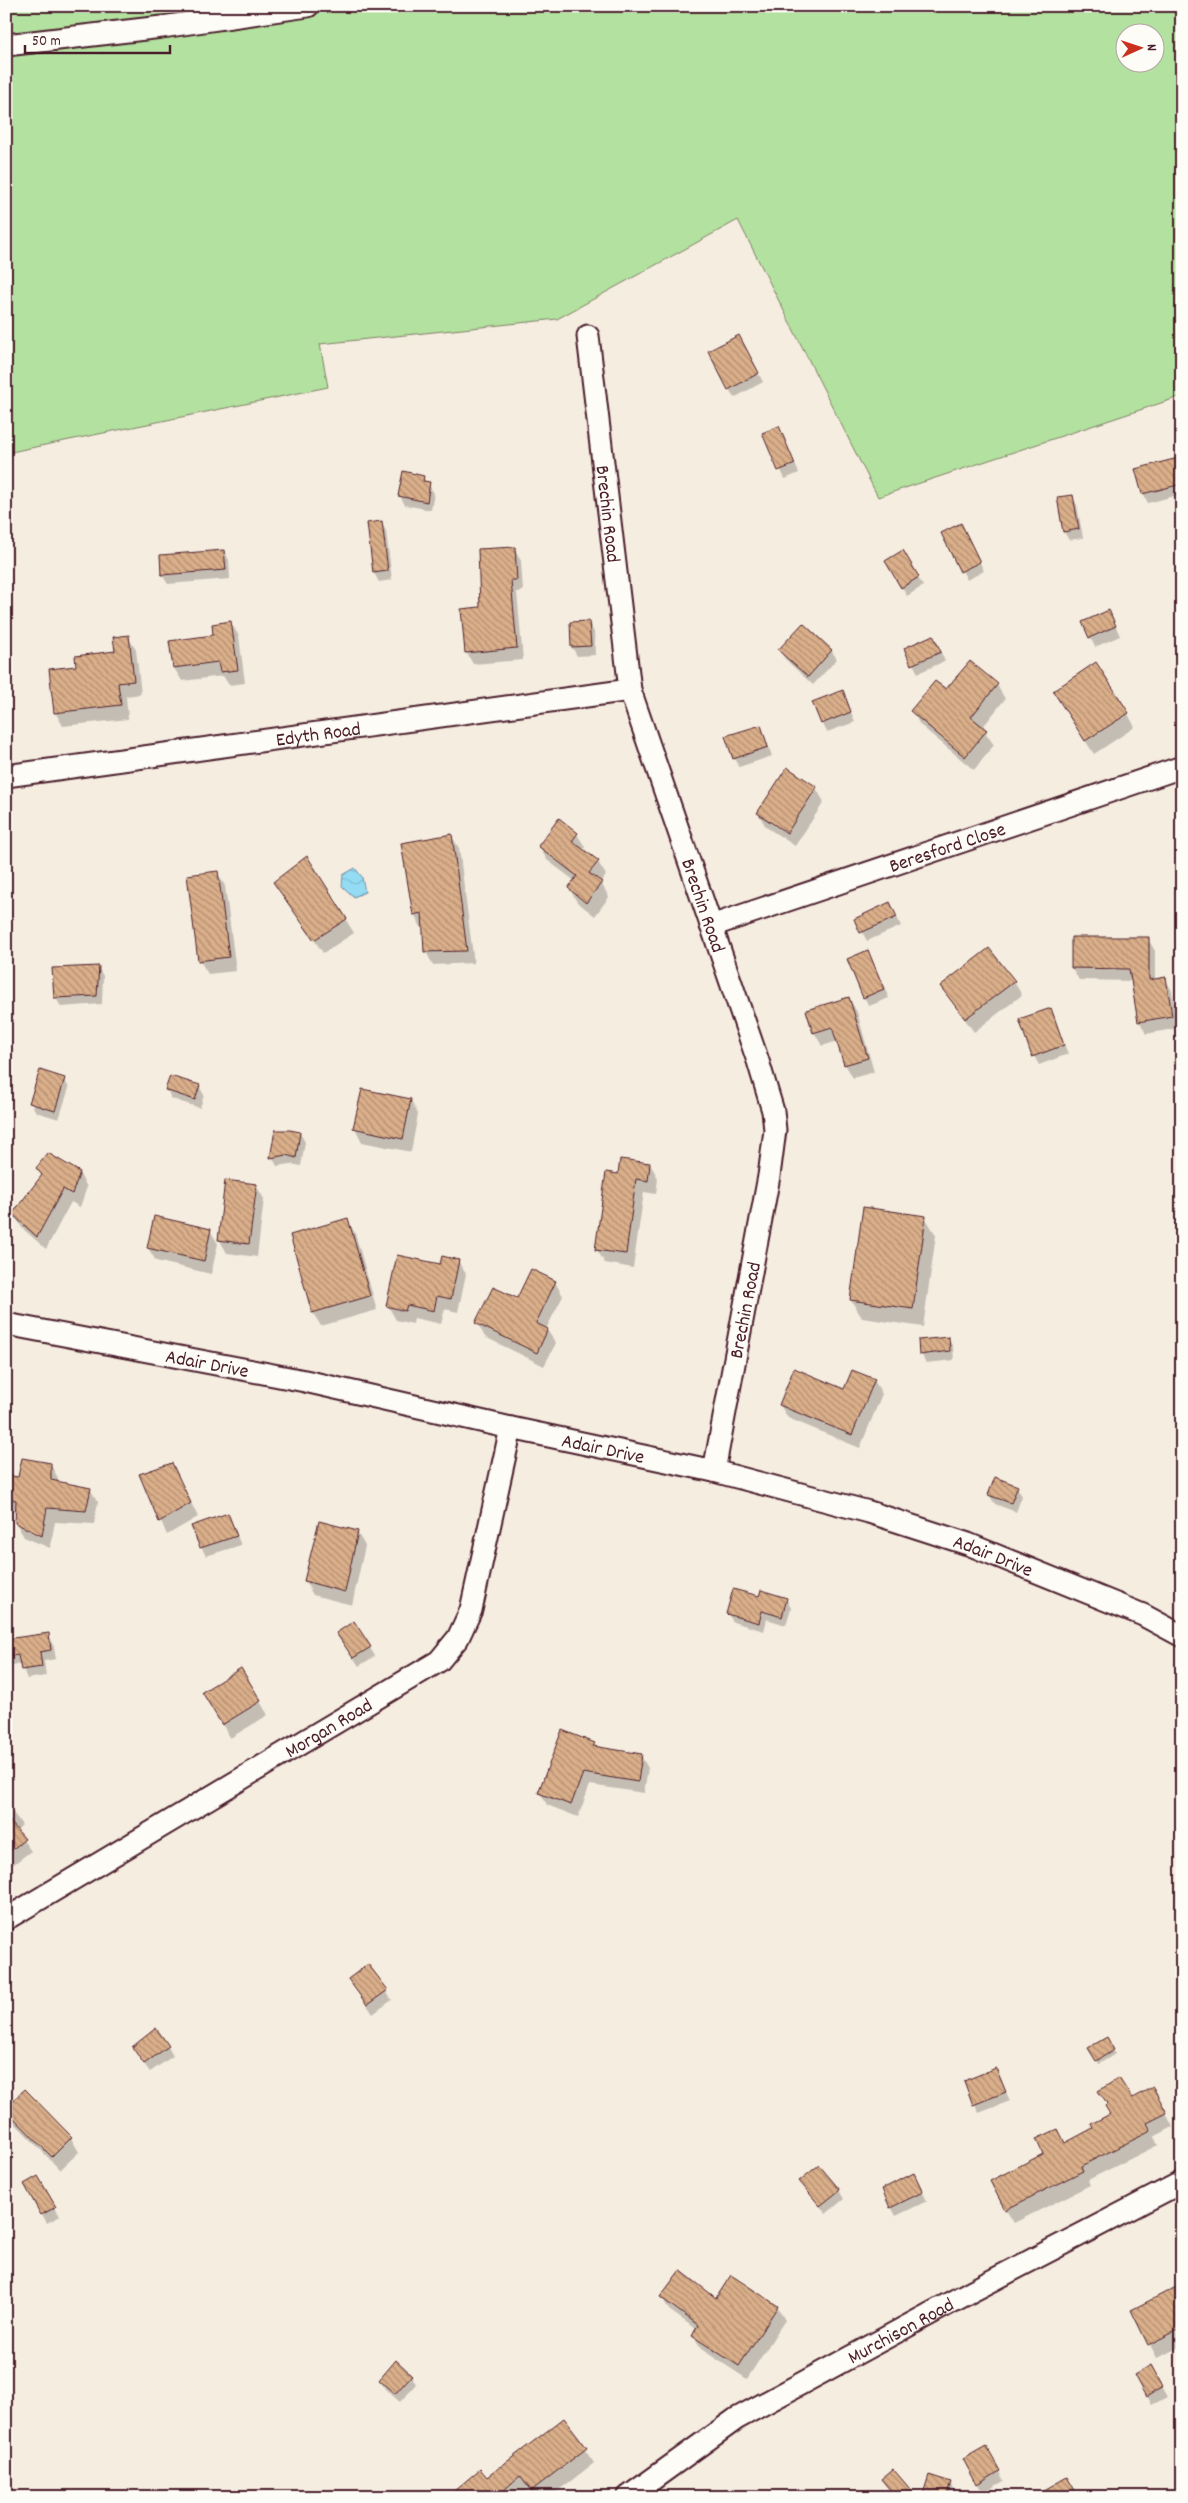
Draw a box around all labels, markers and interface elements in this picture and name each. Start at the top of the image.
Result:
scale bar [25,22,170,54]
north arrow [1116,22,1166,72]
text: 50 m [32,31,61,53]
text: N [1141,43,1161,51]
street label: Brechin Road [586,464,626,564]
street label: Edyth Road [274,716,363,756]
street label: Beresford Close [886,817,1010,882]
street label: Brechin Road [672,855,731,957]
street label: Brechin Road [724,1260,770,1361]
street label: Adair Drive [163,1344,251,1387]
street label: Adair Drive [559,1428,647,1473]
street label: Adair Drive [949,1529,1037,1586]
street label: Morgan Road [281,1693,379,1767]
street label: Murchison Road [843,2292,960,2373]

